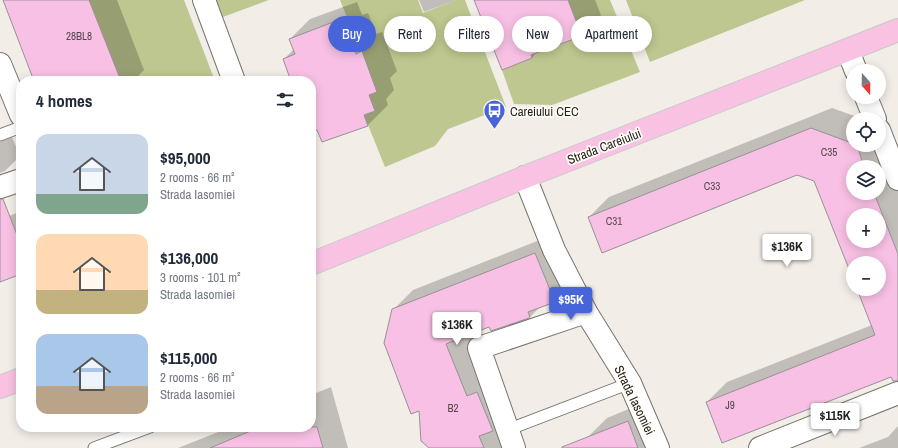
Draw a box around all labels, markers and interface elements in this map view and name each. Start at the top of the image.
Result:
chip: Buy [328,16,376,52]
chip: Rent [384,16,436,52]
chip: Filters [444,16,504,52]
chip: New [512,16,563,52]
chip: Apartment [571,16,652,52]
house number: 28BL8 [66,29,92,43]
north arrow [846,64,886,104]
map controls [846,64,886,296]
text: 4 homes [36,89,93,112]
icon: filters [274,89,296,111]
bus stop icon: Careiului CEC [481,98,507,131]
place label: Careiului CEC [510,103,579,120]
button: locate [846,112,886,152]
street label: Strada Careiului [565,125,643,168]
house number: C35 [821,145,837,159]
text: $95,000 [160,146,210,169]
icon: home [68,150,116,198]
button: layers [846,160,886,200]
text: 2 rooms · 66 m² [160,169,235,186]
house number: C33 [704,179,720,193]
text: Strada Iasomiei [160,186,235,203]
button: + [846,208,886,248]
house number: C31 [606,214,622,228]
pin: $136K [759,234,815,268]
text: $136K [771,238,803,255]
text: $136,000 [160,246,218,269]
icon: home [68,250,116,298]
button: − [846,256,886,296]
text: 3 rooms · 101 m² [160,269,241,286]
text: Strada Iasomiei [160,286,235,303]
pin: $95K [547,287,595,321]
text: $95K [558,291,584,308]
pin: $136K [429,312,485,346]
text: $136K [441,316,473,333]
text: $115,000 [160,346,217,369]
icon: home [68,350,116,398]
street label: Strada Iasomiei [610,363,659,438]
text: 2 rooms · 66 m² [160,369,235,386]
text: Strada Iasomiei [160,386,235,403]
house number: J9 [725,398,735,412]
house number: B2 [447,401,459,415]
pin: $115K [807,403,863,437]
text: $115K [820,407,850,424]

